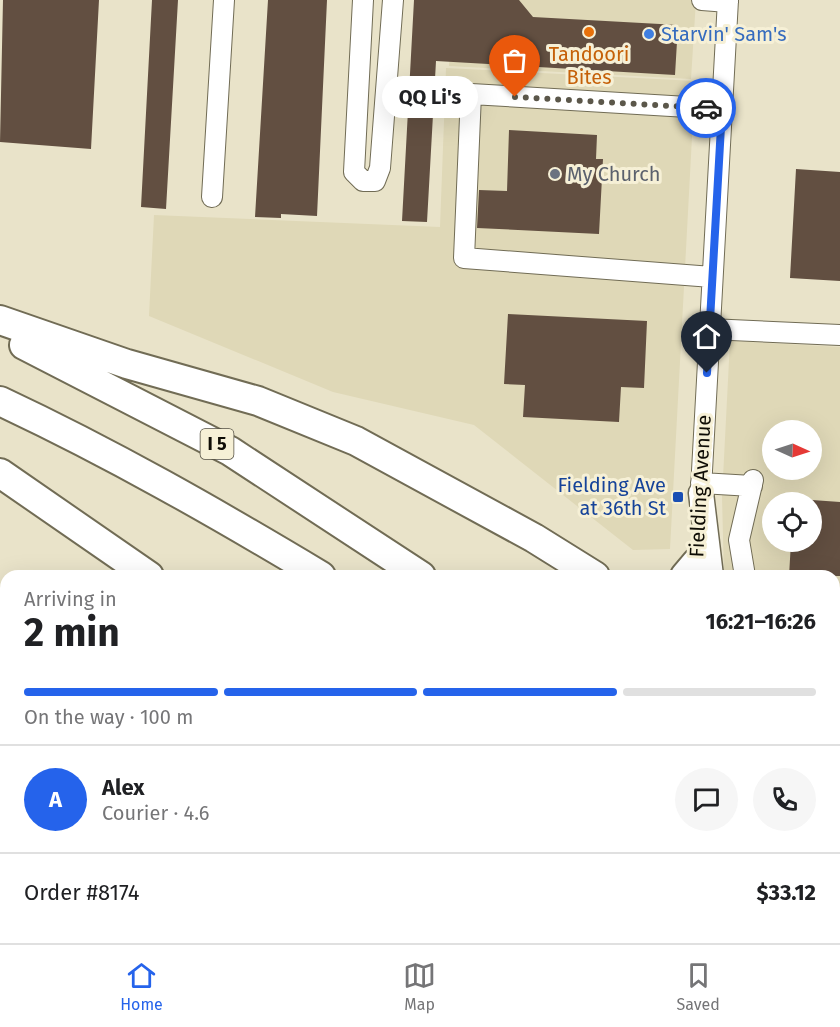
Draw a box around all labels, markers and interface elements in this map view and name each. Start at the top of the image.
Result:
place label: Starvin' Sam's [661,22,787,46]
marker: Tandoori Bites [582,25,596,39]
marker: Starvin' Sam's [642,27,656,41]
pin [489,35,540,97]
place label: Tandoori Bites [549,42,629,89]
icon: bag [498,44,531,77]
callout: QQ Li's [383,76,479,118]
courier [676,78,736,138]
text: QQ Li's [399,85,461,109]
icon: car [690,92,723,125]
place label: My Church [567,162,660,186]
marker: My Church [548,167,562,181]
pin [681,311,732,373]
icon: home [690,320,723,353]
street label: Fielding Avenue [684,414,716,558]
north arrow [762,420,822,480]
map controls [762,420,822,552]
road number: I 5 [200,429,234,459]
place label: Fielding Ave at 36th St [557,473,667,520]
marker: Fielding Ave at 36th St [671,490,685,504]
button: locate [762,492,822,552]
text: Arriving in [24,587,117,611]
text: 16:21–16:26 [705,608,816,635]
text: 2 min [24,610,120,656]
text: On the way · 100 m [24,705,193,729]
button: chat [675,768,738,831]
button: phone [753,768,816,831]
text: Alex [102,774,145,801]
text: A [49,786,62,813]
text: Courier · 4.6 [102,801,209,825]
text: Order #8174 [24,879,140,906]
text: $33.12 [756,879,816,906]
tab: Home [120,959,163,1014]
tab: Map [403,959,436,1014]
tab: Saved [677,959,720,1014]

